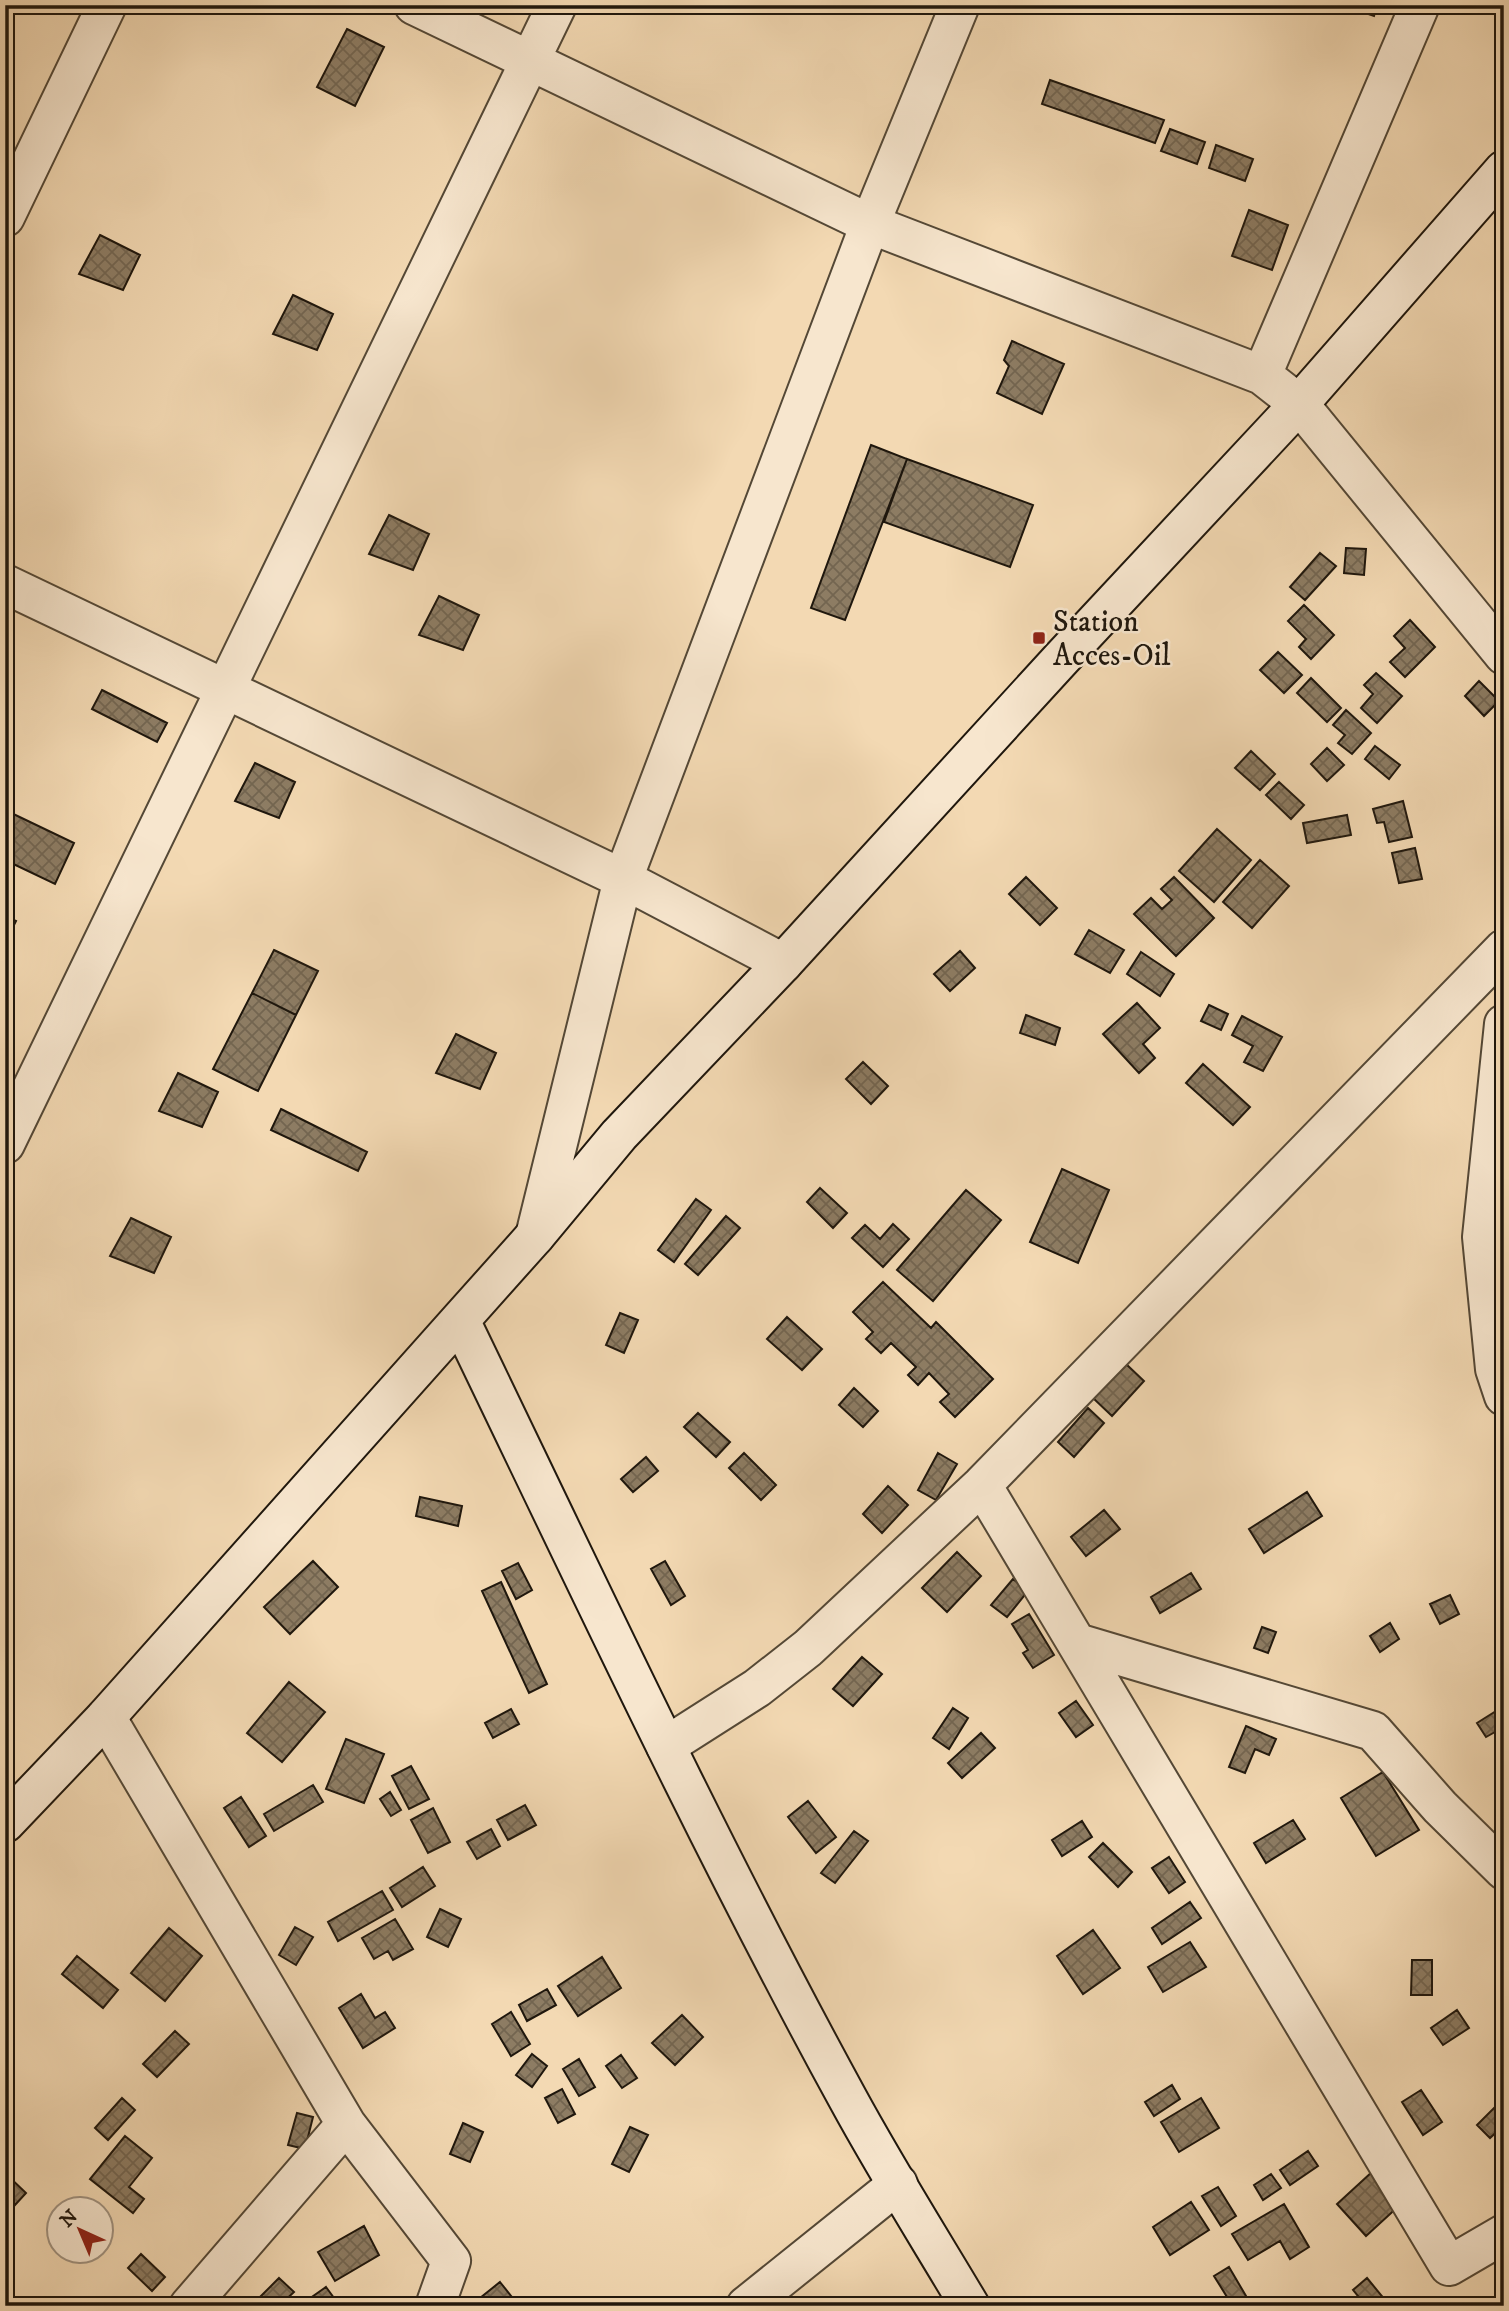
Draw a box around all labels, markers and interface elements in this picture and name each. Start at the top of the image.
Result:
place label: Station Acces-Oil [1053,604,1171,675]
marker: Station Acces-Oil [1031,630,1047,646]
north arrow [46,2196,116,2266]
text: N [56,2205,83,2233]

